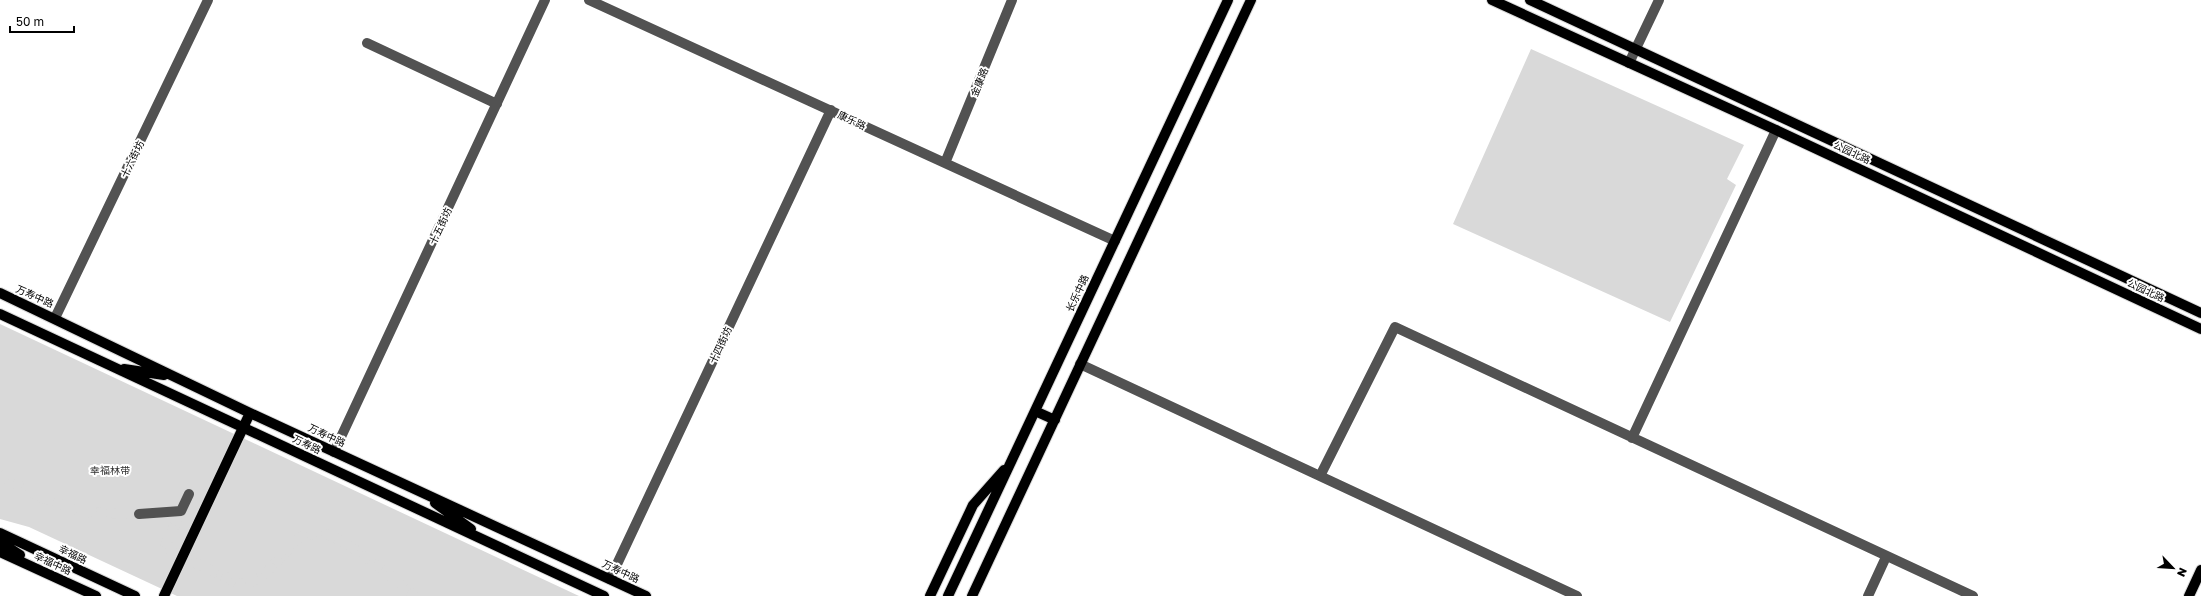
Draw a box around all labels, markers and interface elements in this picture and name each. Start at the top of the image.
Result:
scale bar [10,8,74,34]
text: 50 m [16,14,44,29]
street label: 金康路 [968,66,990,98]
street label: 康乐路 [836,108,868,132]
street label: 十六街坊 [118,138,146,180]
street label: 公园北路 [1831,138,1873,166]
street label: 十五街坊 [426,205,454,247]
street label: 长乐中路 [1063,272,1091,314]
street label: 公园北路 [2125,276,2167,304]
street label: 万寿中路 [14,282,56,310]
street label: 十四街坊 [706,324,734,366]
street label: 万寿中路 [306,421,348,449]
street label: 万寿路 [291,432,323,456]
park label: 幸福林带 [90,464,130,476]
street label: 幸福路 [57,542,89,566]
north arrow [2153,548,2193,588]
street label: 幸福中路 [32,549,74,577]
street label: 万寿中路 [600,557,642,585]
text: N [2175,566,2190,579]

